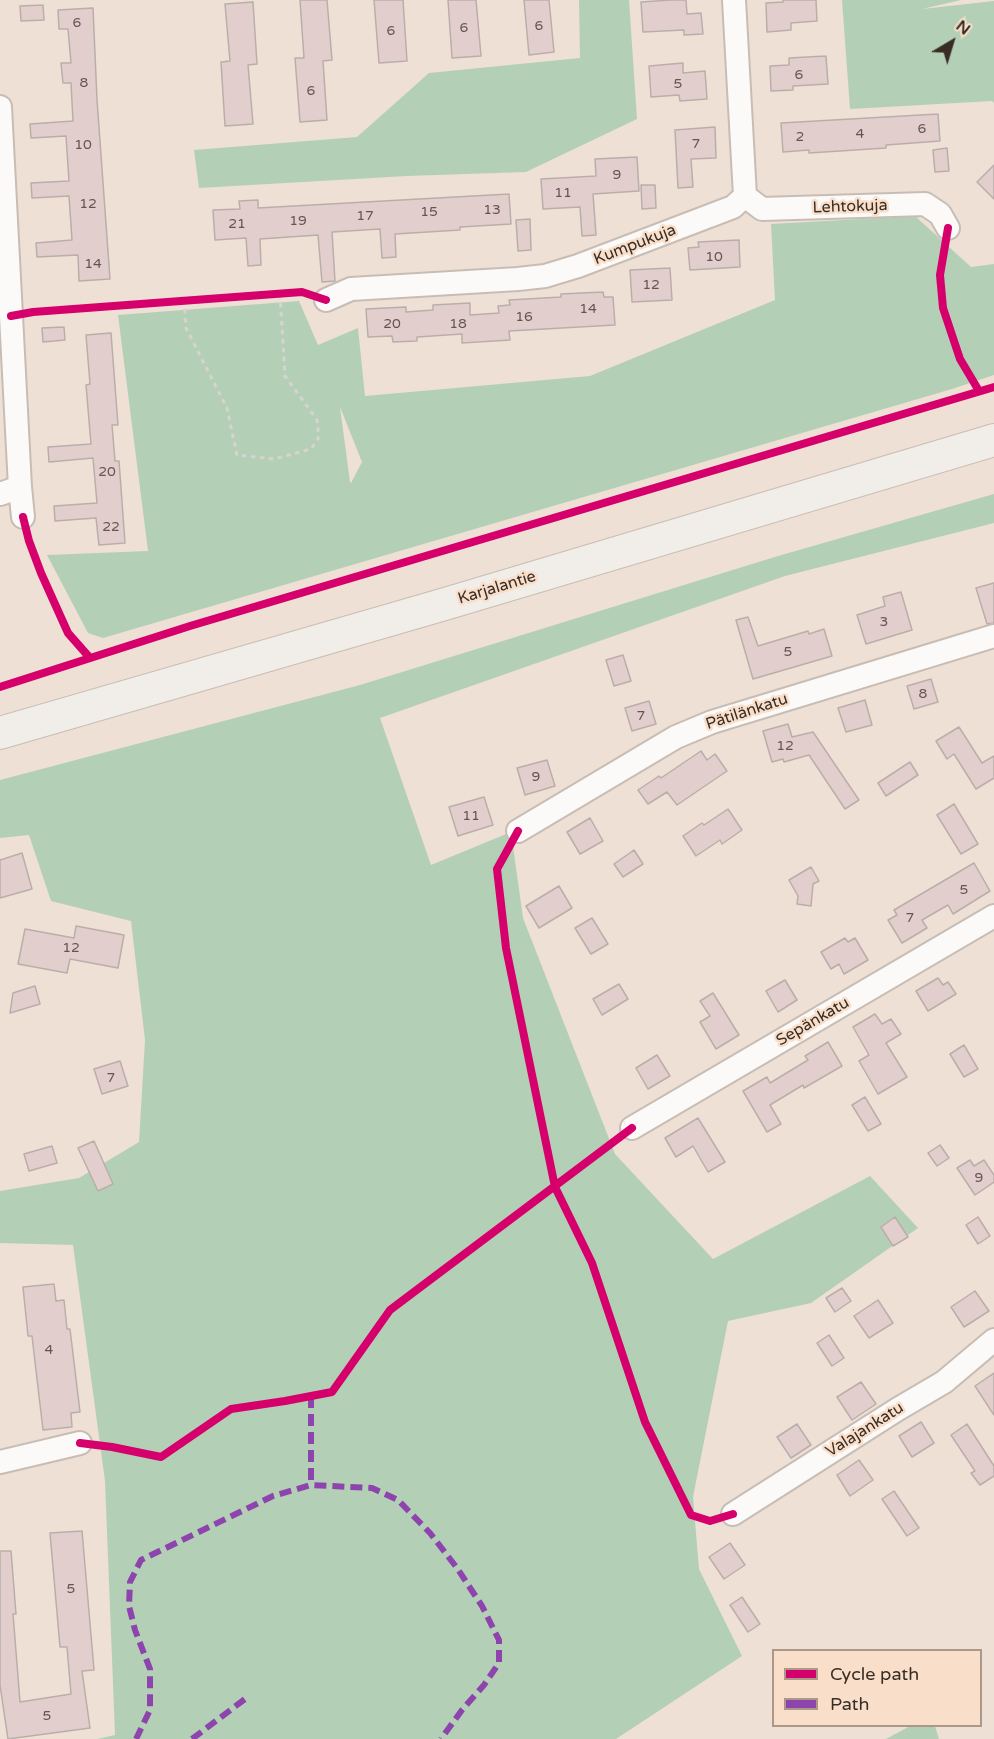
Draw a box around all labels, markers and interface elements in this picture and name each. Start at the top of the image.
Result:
north arrow [922,12,982,72]
house number: 6 [73,15,81,31]
text: N [952,16,974,40]
house number: 6 [535,18,543,34]
house number: 6 [460,20,468,36]
house number: 6 [387,23,395,39]
house number: 6 [795,67,803,83]
house number: 8 [80,75,88,91]
house number: 5 [674,76,682,92]
house number: 6 [307,83,315,99]
house number: 6 [918,121,926,137]
house number: 4 [856,126,864,142]
house number: 2 [796,129,804,145]
house number: 7 [692,136,700,152]
house number: 10 [74,137,92,153]
house number: 9 [613,167,621,183]
house number: 11 [554,185,572,201]
house number: 12 [79,196,97,212]
street label: Lehtokuja [812,196,888,218]
house number: 13 [483,202,501,218]
house number: 15 [420,204,438,220]
house number: 17 [356,208,374,224]
house number: 19 [289,213,307,229]
house number: 21 [228,216,246,232]
street label: Kumpukuja [591,221,679,269]
house number: 10 [705,249,723,265]
house number: 14 [84,256,102,272]
house number: 12 [642,277,660,293]
house number: 14 [579,301,597,317]
house number: 16 [515,309,533,325]
house number: 20 [383,316,401,332]
house number: 18 [449,316,467,332]
house number: 20 [98,464,116,480]
house number: 22 [102,519,120,535]
street label: Karjalantie [456,567,538,609]
house number: 3 [880,614,888,630]
house number: 5 [784,644,792,660]
house number: 8 [919,686,927,702]
street label: Pätilänkatu [704,690,790,734]
house number: 7 [637,708,645,724]
house number: 12 [776,738,794,754]
house number: 9 [532,769,540,785]
house number: 11 [462,808,480,824]
house number: 5 [960,882,968,898]
house number: 7 [906,910,914,926]
house number: 12 [62,940,80,956]
street label: Sepänkatu [773,993,853,1051]
house number: 7 [107,1070,115,1086]
house number: 9 [975,1170,983,1186]
house number: 4 [45,1342,53,1358]
street label: Valajankatu [823,1398,907,1462]
house number: 5 [67,1581,75,1597]
legend [772,1649,982,1727]
text: Cycle path [830,1663,919,1685]
text: Path [830,1693,869,1715]
house number: 5 [43,1708,51,1724]

